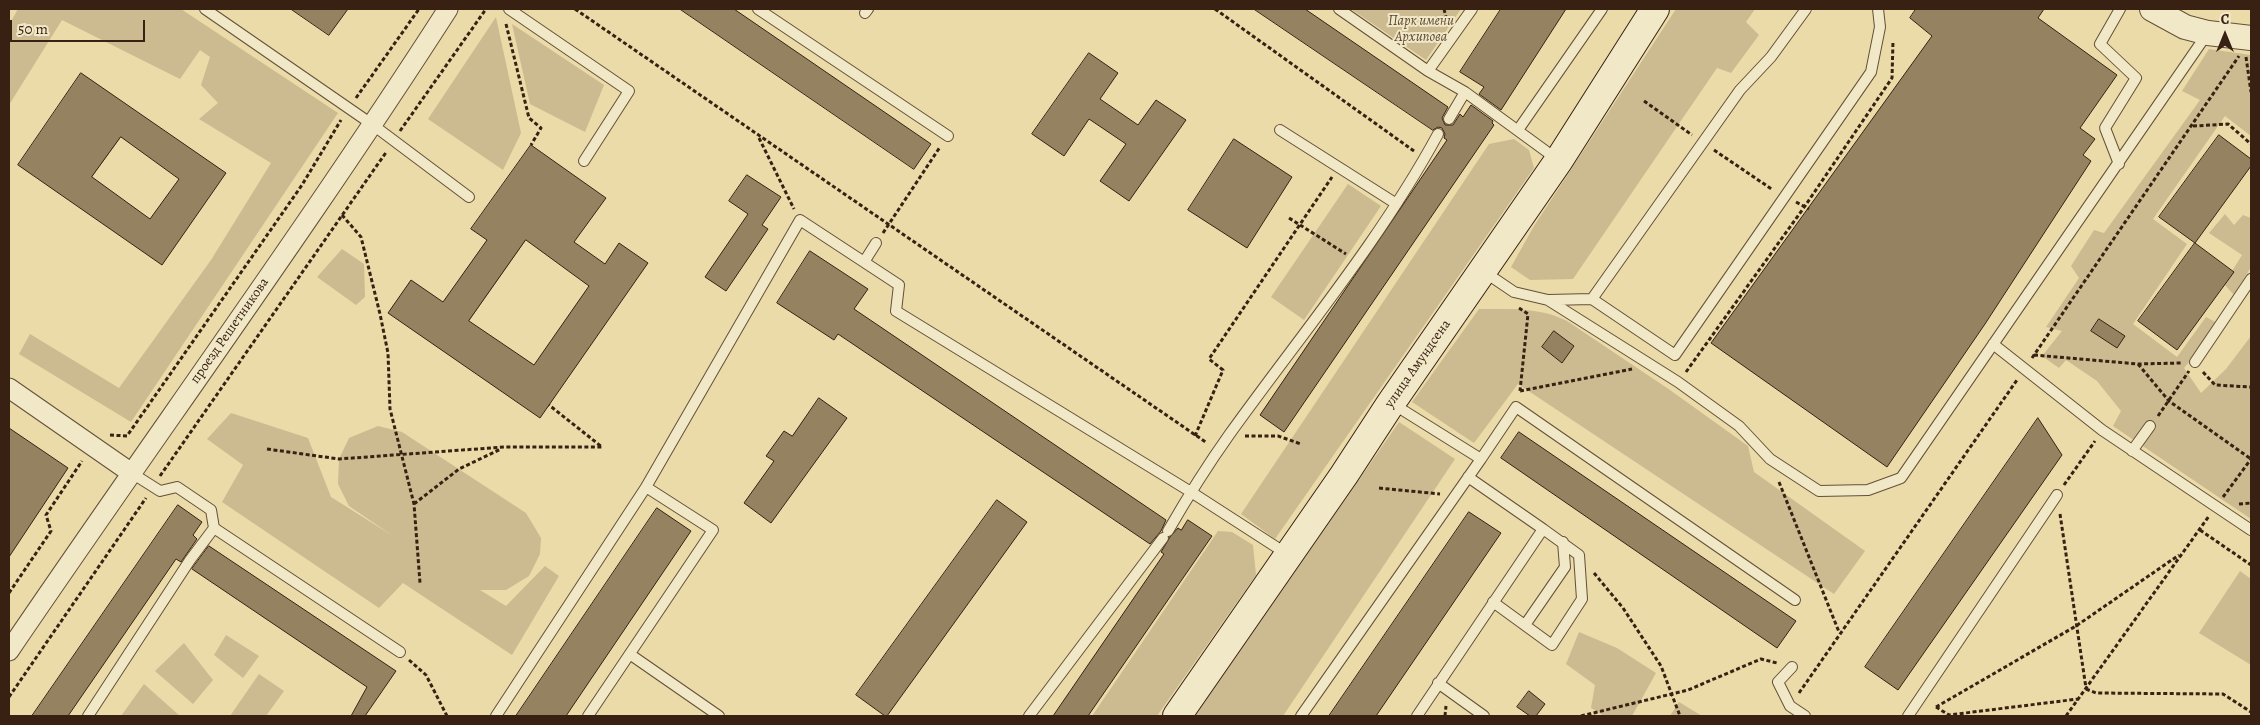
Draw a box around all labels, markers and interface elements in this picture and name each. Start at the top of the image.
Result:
scale bar [12,10,148,42]
north arrow [2200,10,2250,60]
text: С [2221,10,2229,29]
park label: Парк имени Архипова [1388,14,1454,46]
text: 50 m [18,19,48,39]
street label: проезд Решетникова [187,275,273,387]
street label: улица Амундсена [1381,317,1455,411]

